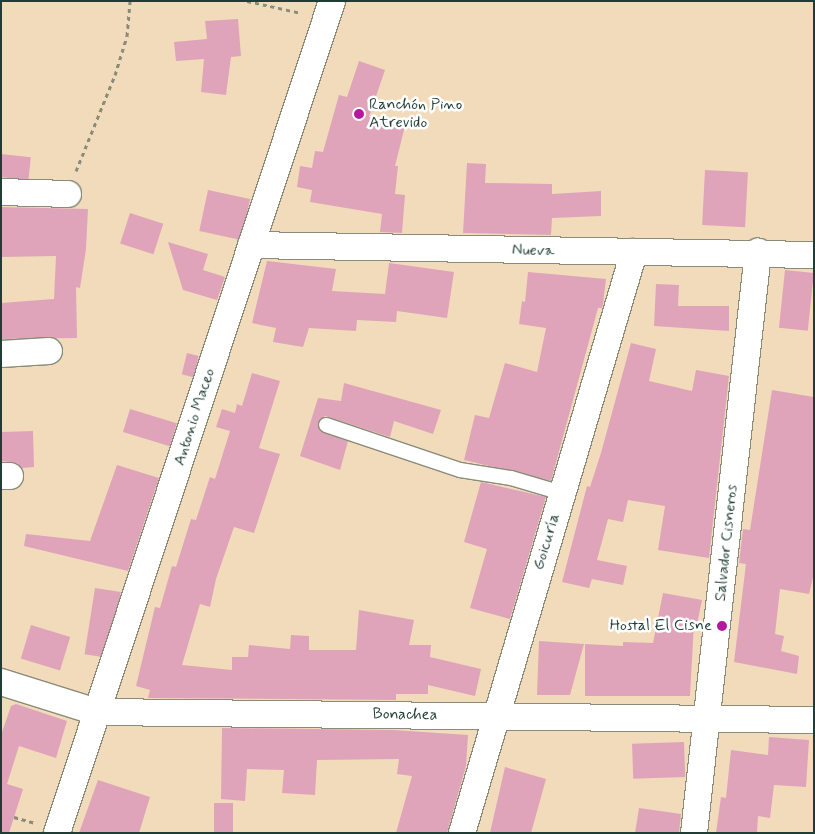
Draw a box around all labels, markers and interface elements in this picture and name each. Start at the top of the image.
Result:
place label: Ranchón Pino Atrevido [369,95,458,133]
marker: Ranchón Pino Atrevido [353,108,365,120]
street label: Nueva [512,241,554,261]
street label: Antonio Maceo [170,366,220,468]
street label: Salvador Cisneros [711,481,743,605]
street label: Goicuría [529,512,565,572]
place label: Hostal El Cisne [608,616,712,636]
marker: Hostal El Cisne [716,620,728,632]
street label: Bonachea [372,705,438,725]

